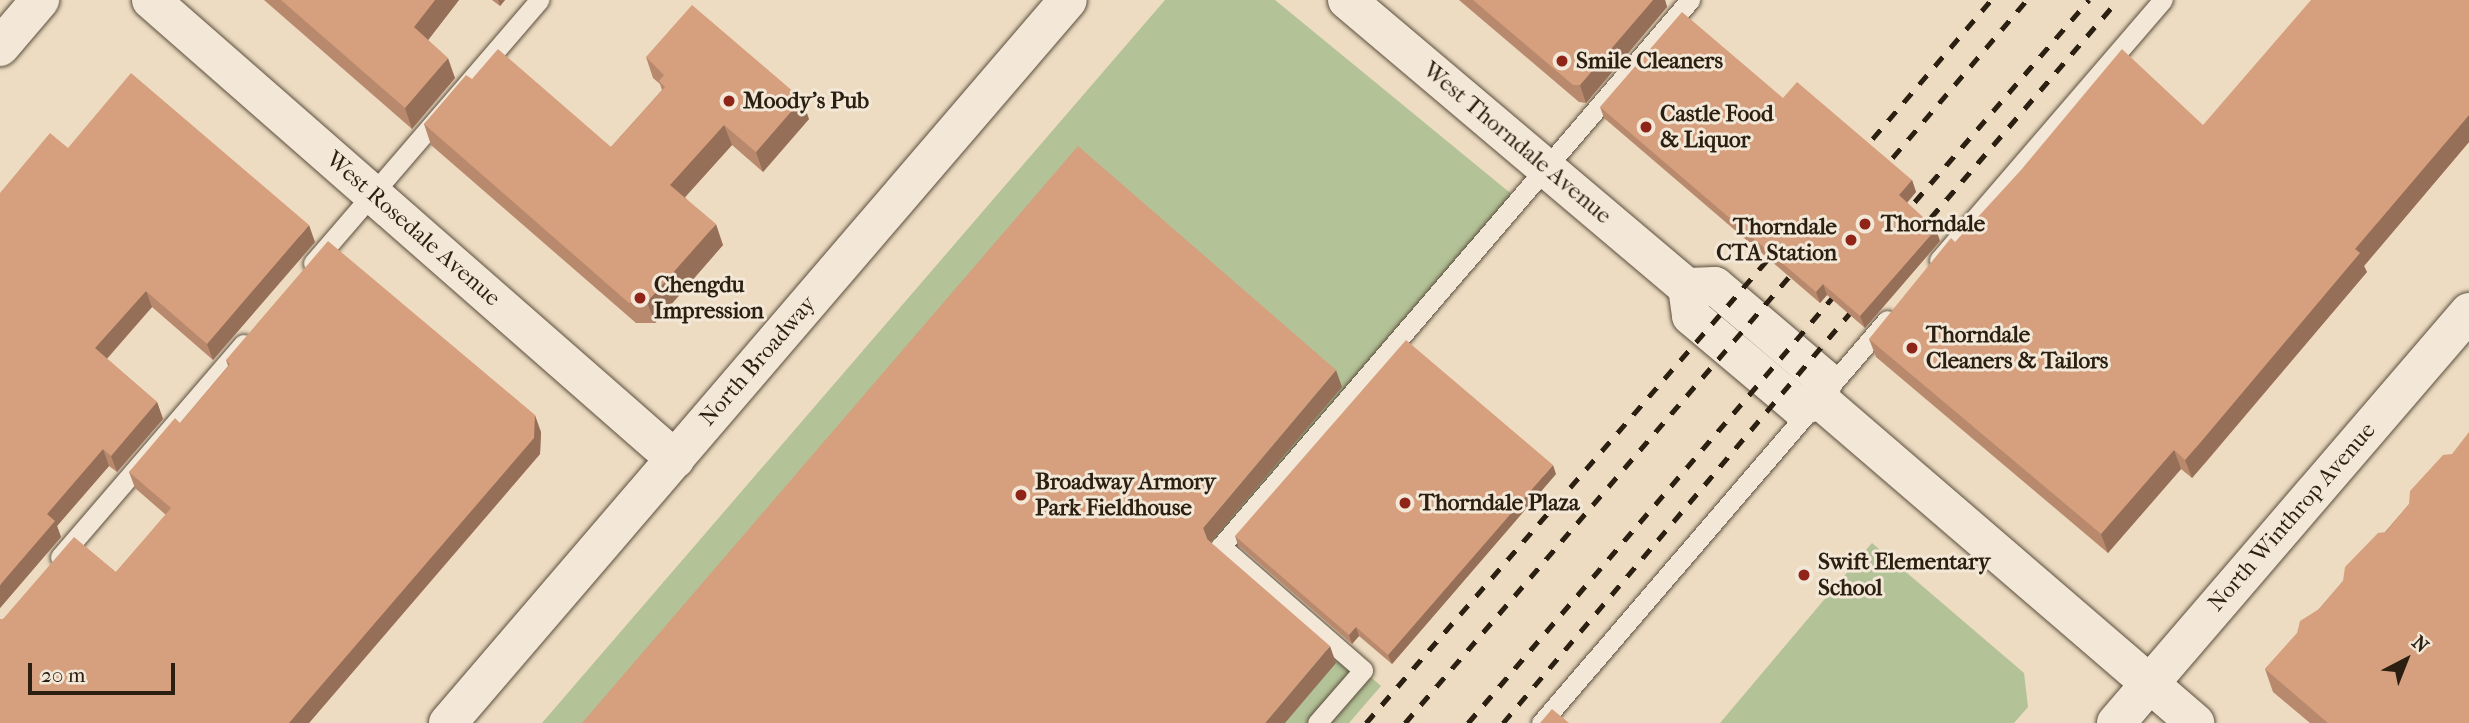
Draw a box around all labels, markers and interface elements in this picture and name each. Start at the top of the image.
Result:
place label: Smile Cleaners [1576,47,1723,75]
marker: Smile Cleaners [1554,53,1570,69]
street label: West Thorndale Avenue [1417,56,1617,230]
place label: Moody's Pub [743,87,869,115]
marker: Moody's Pub [721,93,737,109]
place label: Castle Food & Liquor [1660,100,1773,154]
marker: Castle Food & Liquor [1638,119,1654,135]
street label: West Rosedale Avenue [320,146,506,312]
place label: Thorndale [1881,210,1985,238]
place label: Thorndale CTA Station [1716,213,1837,267]
marker: Thorndale [1855,214,1875,234]
marker: Thorndale CTA Station [1843,232,1859,248]
place label: Chengdu Impression [654,271,764,325]
marker: Chengdu Impression [632,290,648,306]
street label: North Broadway [694,290,822,432]
place label: Thorndale Cleaners & Tailors [1926,321,2108,375]
marker: Thorndale Cleaners & Tailors [1904,340,1920,356]
street label: North Winthrop Avenue [2203,417,2381,617]
place label: Broadway Armory Park Fieldhouse [1035,468,1216,522]
marker: Broadway Armory Park Fieldhouse [1013,487,1029,503]
place label: Thorndale Plaza [1419,489,1580,517]
marker: Thorndale Plaza [1397,495,1413,511]
place label: Swift Elementary School [1818,548,1990,602]
marker: Swift Elementary School [1796,567,1812,583]
north arrow [2371,625,2441,695]
text: N [2407,631,2433,657]
scale bar [32,650,178,694]
text: 20 m [41,663,85,687]

